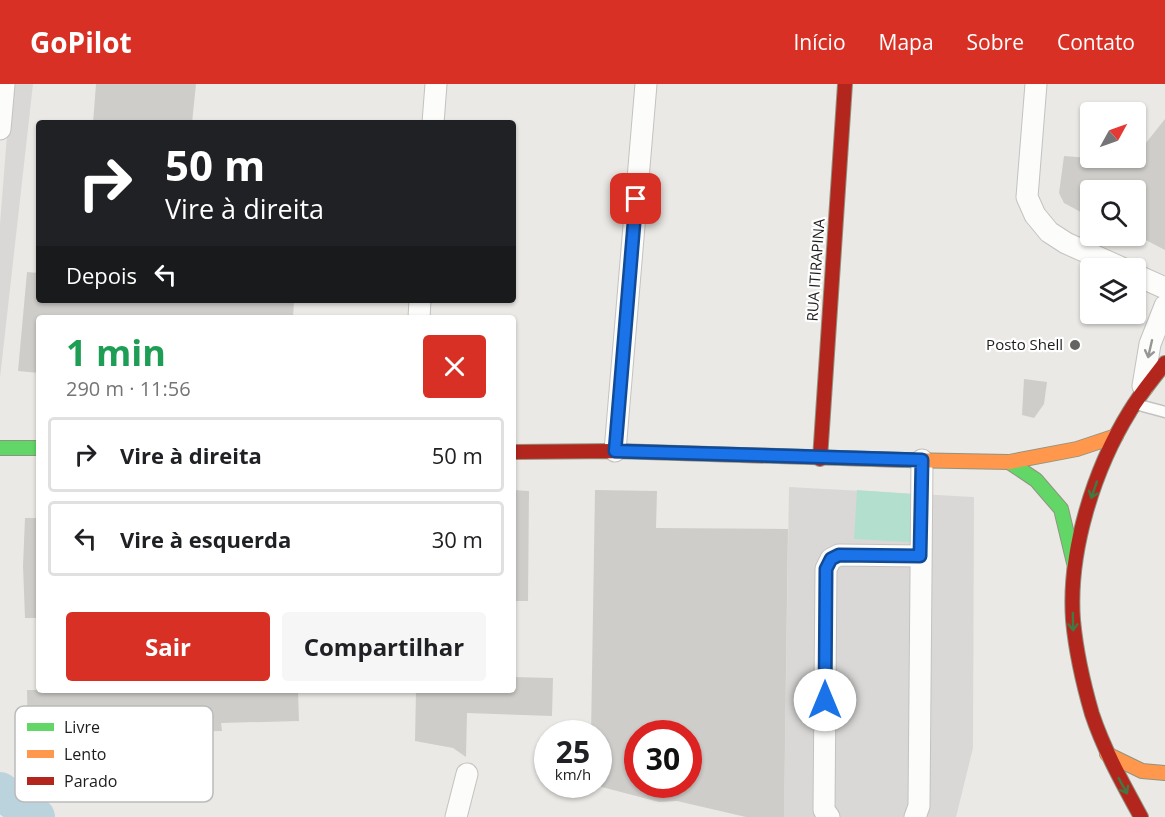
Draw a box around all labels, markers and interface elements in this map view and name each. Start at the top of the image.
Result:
text: GoPilot [30,23,132,61]
text: Início [793,28,846,56]
text: Mapa [879,28,934,56]
text: Sobre [967,28,1024,56]
text: Contato [1057,28,1135,56]
north arrow [1080,102,1146,168]
map controls [1080,102,1146,324]
text: 50 m [165,136,265,193]
icon: right [66,144,144,222]
pin [610,173,661,224]
button: search [1080,180,1146,246]
icon: arrive [619,182,652,215]
text: Vire à direita [165,190,324,227]
street label: RUA ITIRAPINA [801,217,829,322]
icon: left [149,258,182,291]
button: layers [1080,258,1146,324]
text: Depois [66,260,137,290]
text: 1 min [66,328,166,377]
place label: Posto Shell [986,334,1063,354]
button: close [423,335,486,398]
marker: Posto Shell [1068,338,1082,352]
one-way arrow [1144,339,1155,358]
text: 290 m · 11:56 [66,375,191,402]
icon: right [69,438,102,471]
text: Vire à direita [120,440,262,470]
text: 50 m [432,440,483,470]
one-way arrow [1087,480,1098,499]
icon: left [69,522,102,555]
text: Vire à esquerda [120,524,291,554]
text: 30 m [432,524,483,554]
one-way arrow [1067,611,1079,631]
button: Sair [66,612,270,681]
button: Compartilhar [282,612,486,681]
position arrow [793,668,857,732]
legend [15,706,213,802]
text: Livre [64,716,100,738]
speed limit sign: 30 [624,720,702,798]
text: 25 [556,731,590,772]
text: Lento [64,743,106,765]
text: km/h [555,764,591,784]
text: Parado [64,770,117,792]
one-way arrow [1117,777,1129,794]

